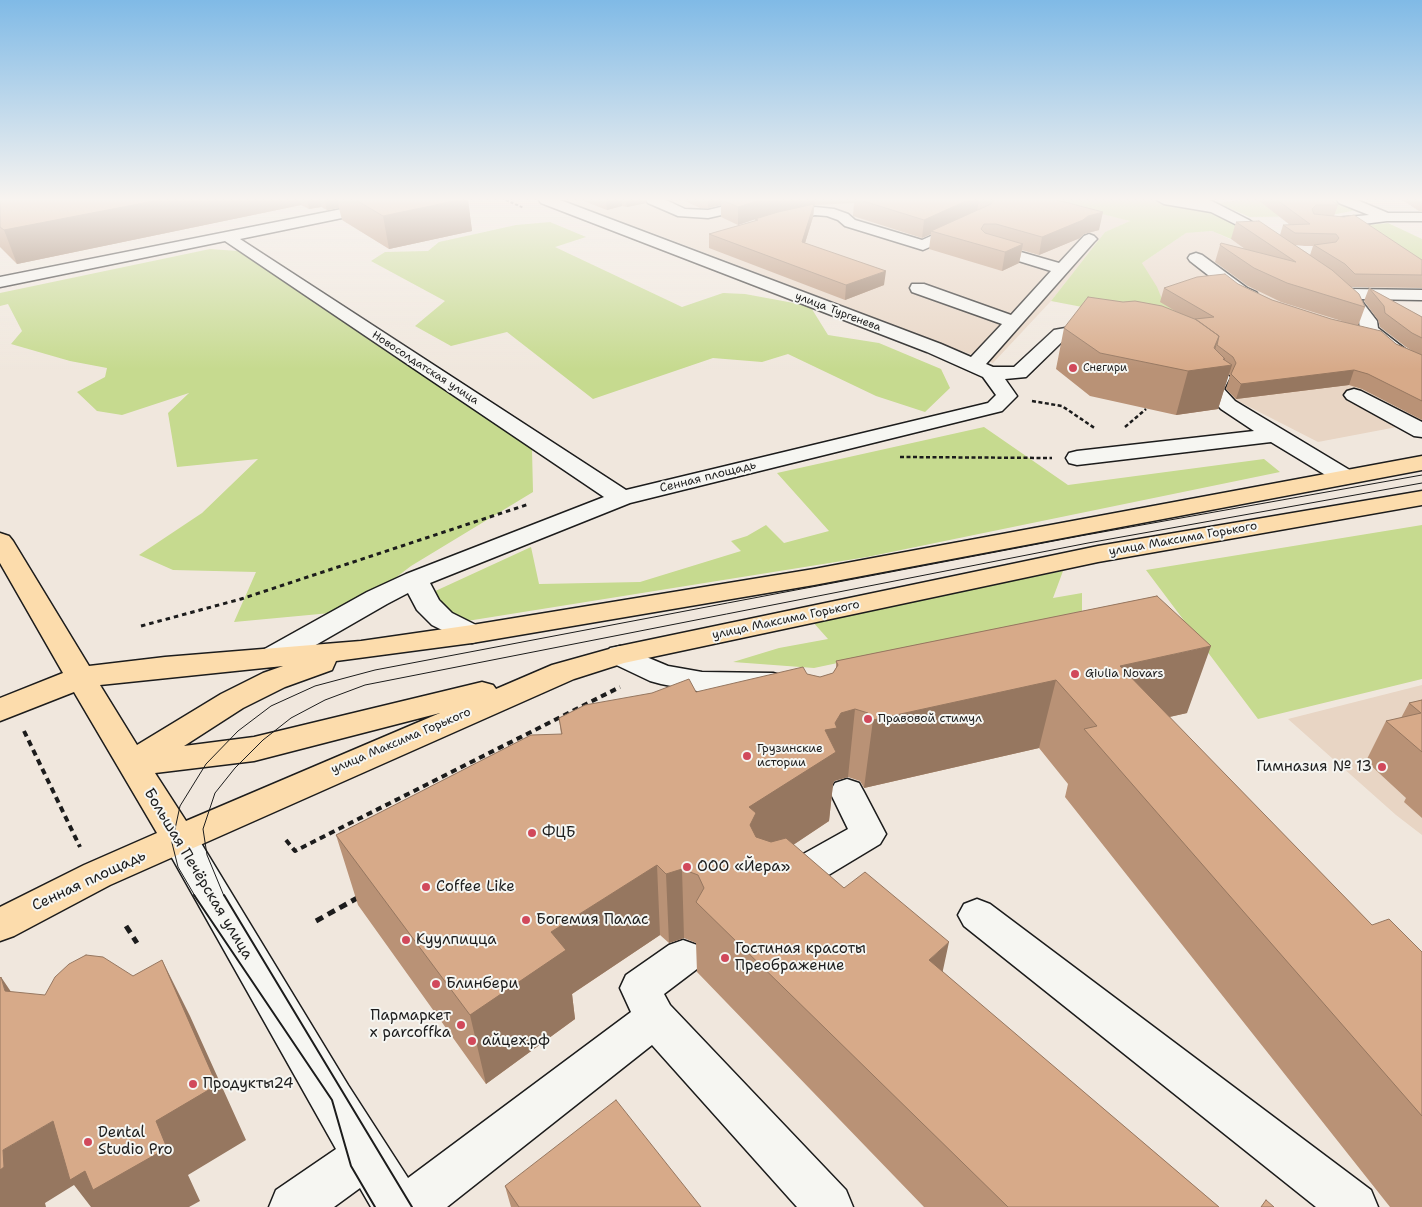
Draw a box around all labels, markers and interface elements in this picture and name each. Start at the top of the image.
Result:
street label: улица Тургенева [793,290,883,334]
street label: Новосолдатская улица [369,329,481,407]
place label: Снегири [1083,361,1127,375]
marker: Снегири [1067,362,1079,374]
street label: Сенная площадь [658,458,758,496]
street label: улица Максима Горького [1108,519,1258,559]
street label: улица Максима Горького [711,597,861,643]
place label: Giulia Novars [1085,667,1163,681]
marker: Giulia Novars [1069,668,1081,680]
street label: улица Максима Горького [329,705,473,777]
place label: Правовой стимул [878,712,982,726]
marker: Правовой стимул [862,713,874,725]
place label: Грузинские истории [757,742,823,770]
marker: Грузинские истории [741,750,753,762]
place label: Гимназия № 13 [1256,758,1372,776]
marker: Гимназия № 13 [1376,761,1388,773]
street label: Большая Печёрская улица [140,785,256,963]
place label: ФЦБ [542,824,576,842]
marker: ФЦБ [526,827,538,839]
street label: Сенная площадь [29,847,149,915]
place label: ООО «Йера» [697,858,790,876]
marker: ООО «Йера» [681,861,693,873]
place label: Coffee Like [436,878,515,896]
marker: Coffee Like [420,881,432,893]
place label: Богемия Палас [536,911,648,929]
marker: Богемия Палас [520,914,532,926]
place label: Куулпицца [416,931,497,949]
marker: Куулпицца [400,934,412,946]
place label: Гостиная красоты Преображение [735,940,866,975]
marker: Гостиная красоты Преображение [719,952,731,964]
place label: Блинбери [446,975,518,993]
marker: Блинбери [430,978,442,990]
place label: Пармаркет х parcoffka [370,1007,451,1042]
marker: Пармаркет х parcoffka [455,1019,467,1031]
place label: айцех.рф [482,1032,550,1050]
marker: айцех.рф [466,1035,478,1047]
place label: Продукты24 [203,1075,294,1093]
marker: Продукты24 [187,1078,199,1090]
place label: Dental Studio Pro [98,1124,173,1159]
marker: Dental Studio Pro [82,1136,94,1148]

